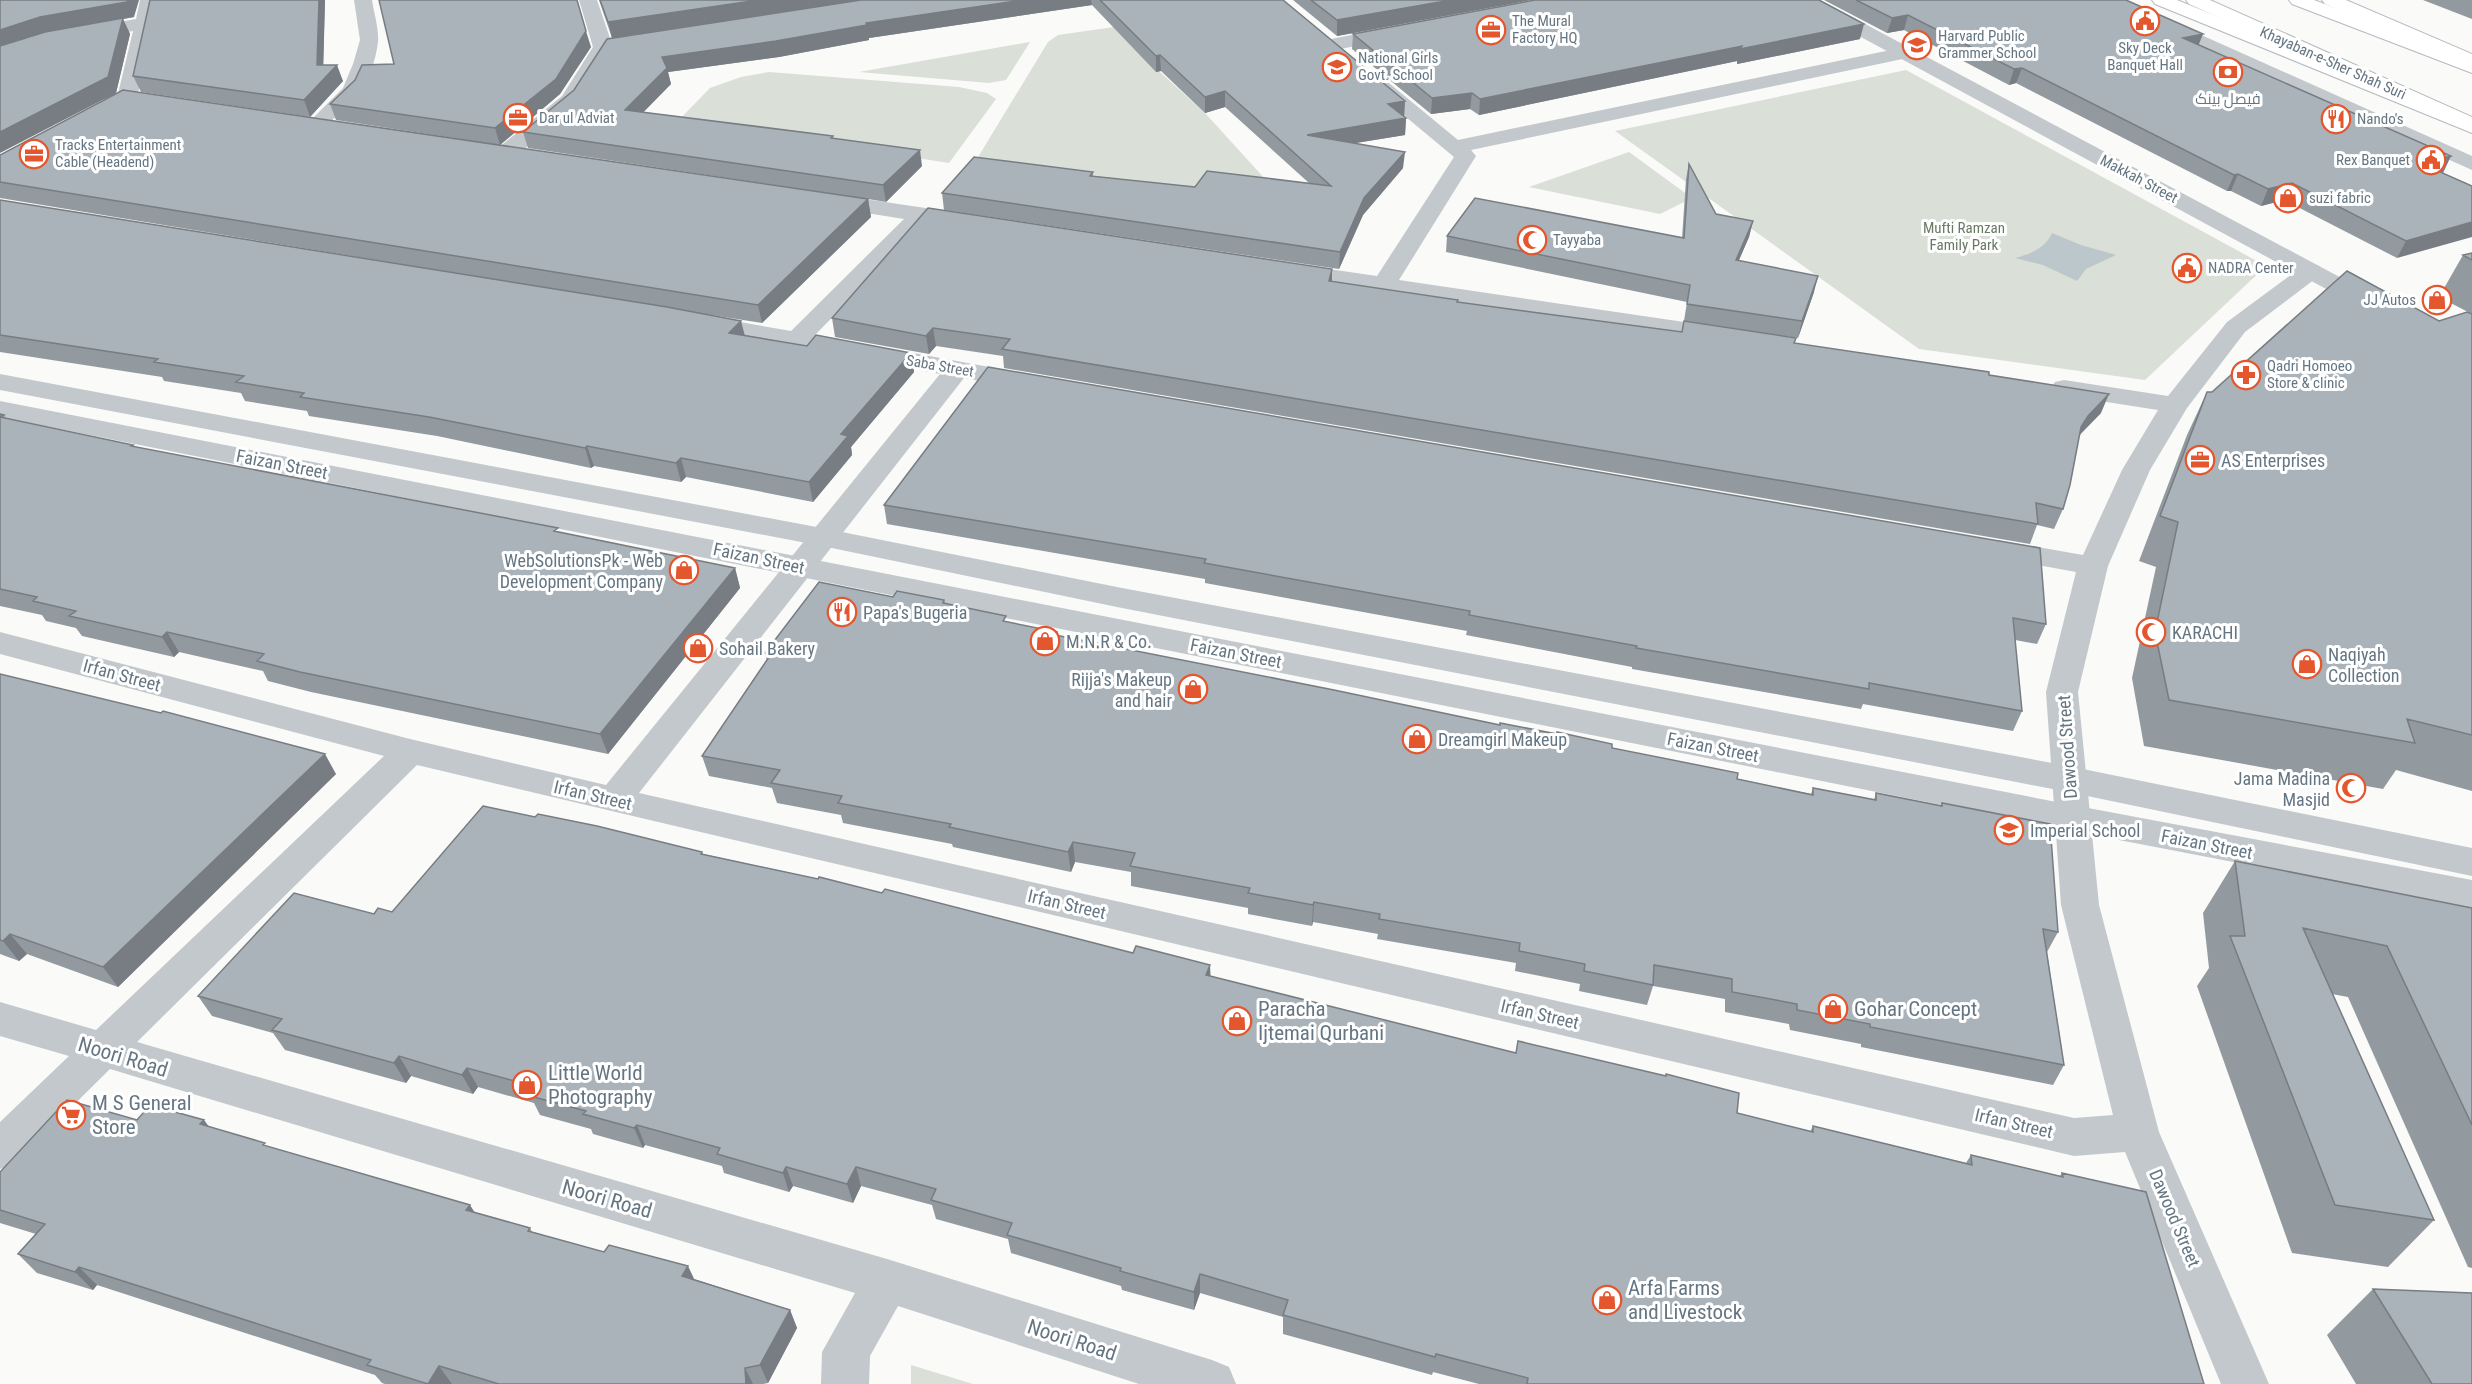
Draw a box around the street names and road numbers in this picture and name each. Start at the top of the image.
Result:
street label: Khayaban-e-Sher Shah Suri [2257,23,2409,103]
street label: Makkah Street [2097,151,2181,207]
street label: Saba Street [905,351,975,381]
street label: Faizan Street [235,445,329,483]
street label: Faizan Street [711,538,807,578]
street label: Faizan Street [1189,634,1283,672]
street label: Irfan Street [81,655,163,695]
street label: Dawood Street [2053,694,2081,800]
street label: Faizan Street [1666,728,1760,766]
street label: Irfan Street [552,776,634,814]
street label: Faizan Street [2160,825,2254,863]
street label: Irfan Street [1026,885,1108,923]
street label: Irfan Street [1499,995,1581,1033]
street label: Noori Road [75,1032,171,1082]
street label: Irfan Street [1973,1104,2055,1142]
street label: Dawood Street [2145,1166,2205,1270]
street label: Noori Road [559,1175,655,1223]
street label: Noori Road [1024,1314,1120,1366]

